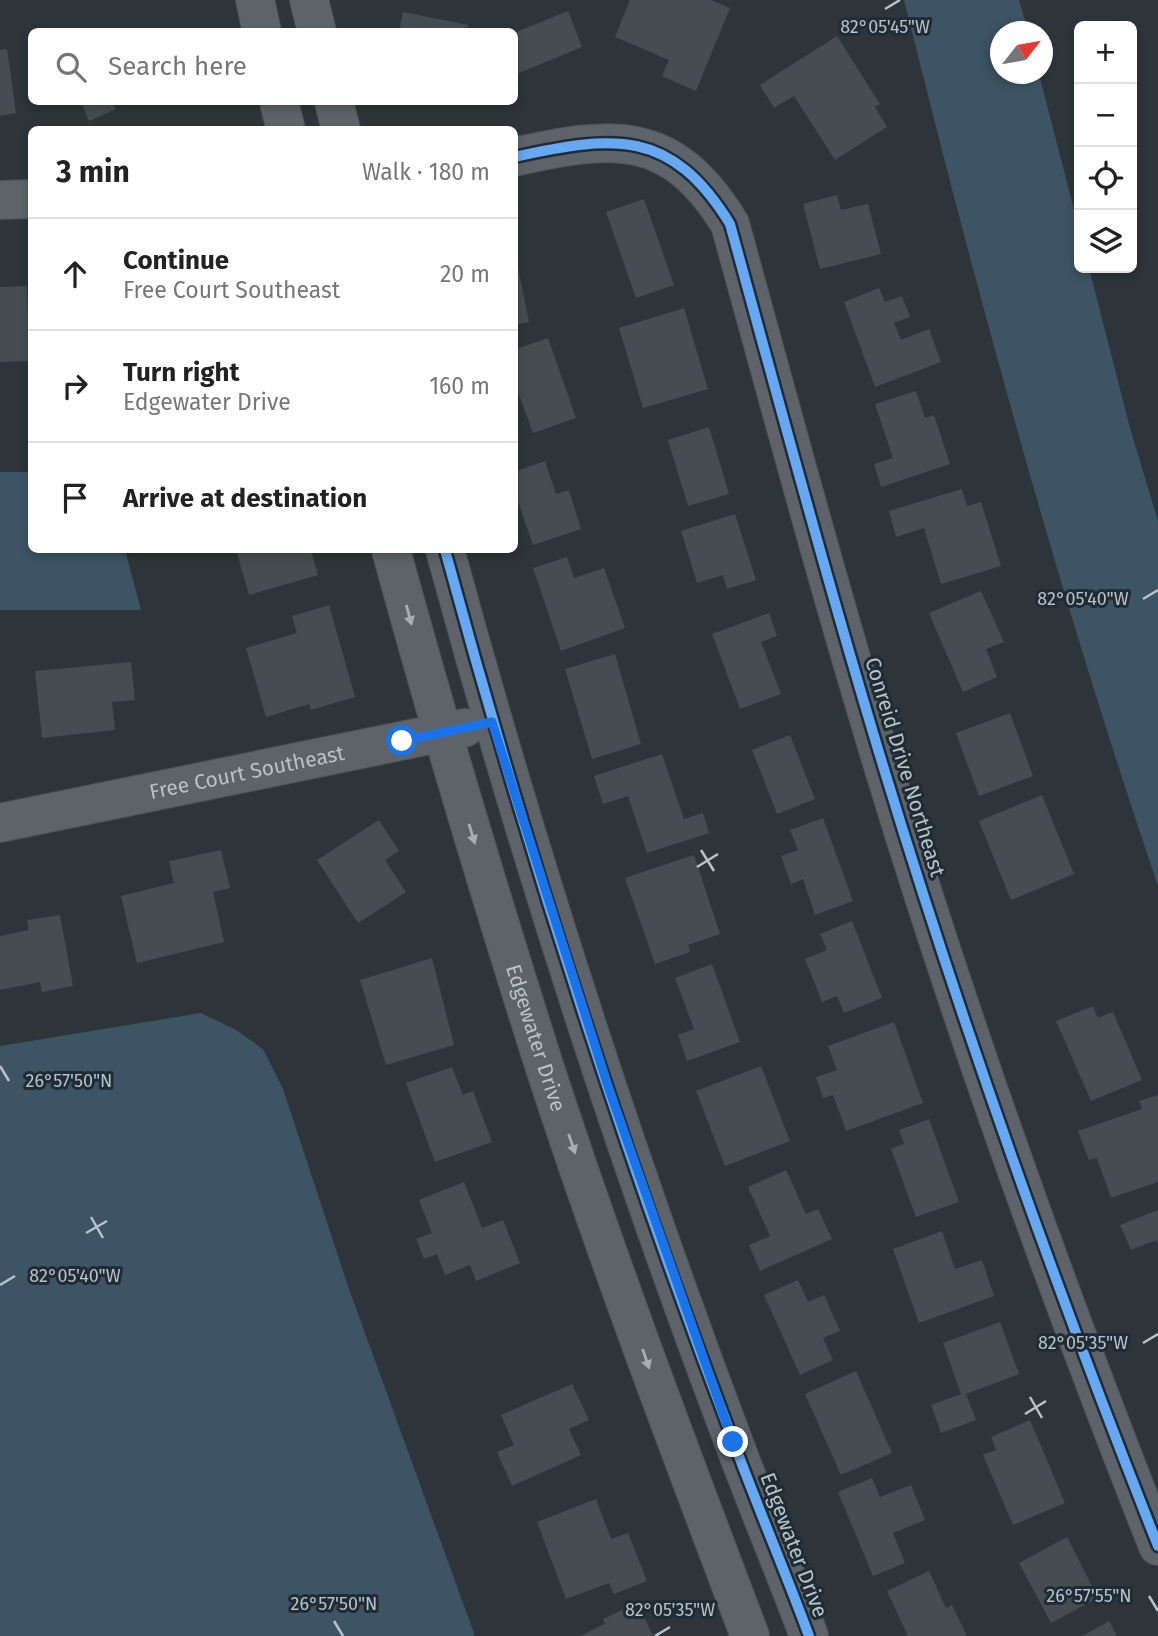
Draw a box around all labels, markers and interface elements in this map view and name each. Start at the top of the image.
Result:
text: 82°05'45"W [840,16,930,38]
north arrow [990,21,1053,84]
map controls [1074,21,1137,273]
button: + [1074,21,1137,84]
search box [28,28,518,105]
icon: search [52,48,90,86]
text: Search here [108,51,247,82]
button: − [1074,84,1137,147]
button: locate [1074,147,1137,210]
text: 3 min [56,154,130,190]
text: Walk · 180 m [362,158,490,186]
button: layers [1074,210,1137,273]
text: Continue [123,245,229,276]
icon: ahead [56,255,94,293]
text: 20 m [440,260,490,288]
text: Free Court Southeast [123,276,340,304]
text: Turn right [123,357,240,388]
icon: right [56,367,94,405]
text: 160 m [429,372,490,400]
text: Edgewater Drive [123,388,291,416]
icon: arrive [56,479,94,517]
text: Arrive at destination [123,483,367,514]
text: 82°05'40"W [1037,588,1129,610]
one-way arrow [404,605,415,627]
street label: Conreid Drive Northeast [859,654,951,880]
route start [386,725,417,756]
street label: Free Court Southeast [147,740,347,805]
one-way arrow [468,823,478,844]
street label: Edgewater Drive [500,961,571,1115]
text: 26°57'50"N [26,1070,112,1092]
one-way arrow [567,1133,578,1154]
text: 82°05'40"W [29,1265,121,1287]
text: 82°05'35"W [1038,1332,1128,1354]
one-way arrow [641,1348,652,1369]
route end [717,1426,748,1457]
street label: Edgewater Drive [754,1469,834,1621]
text: 26°57'55"N [1046,1585,1132,1607]
text: 26°57'50"N [291,1593,377,1615]
text: 82°05'35"W [625,1599,715,1621]

